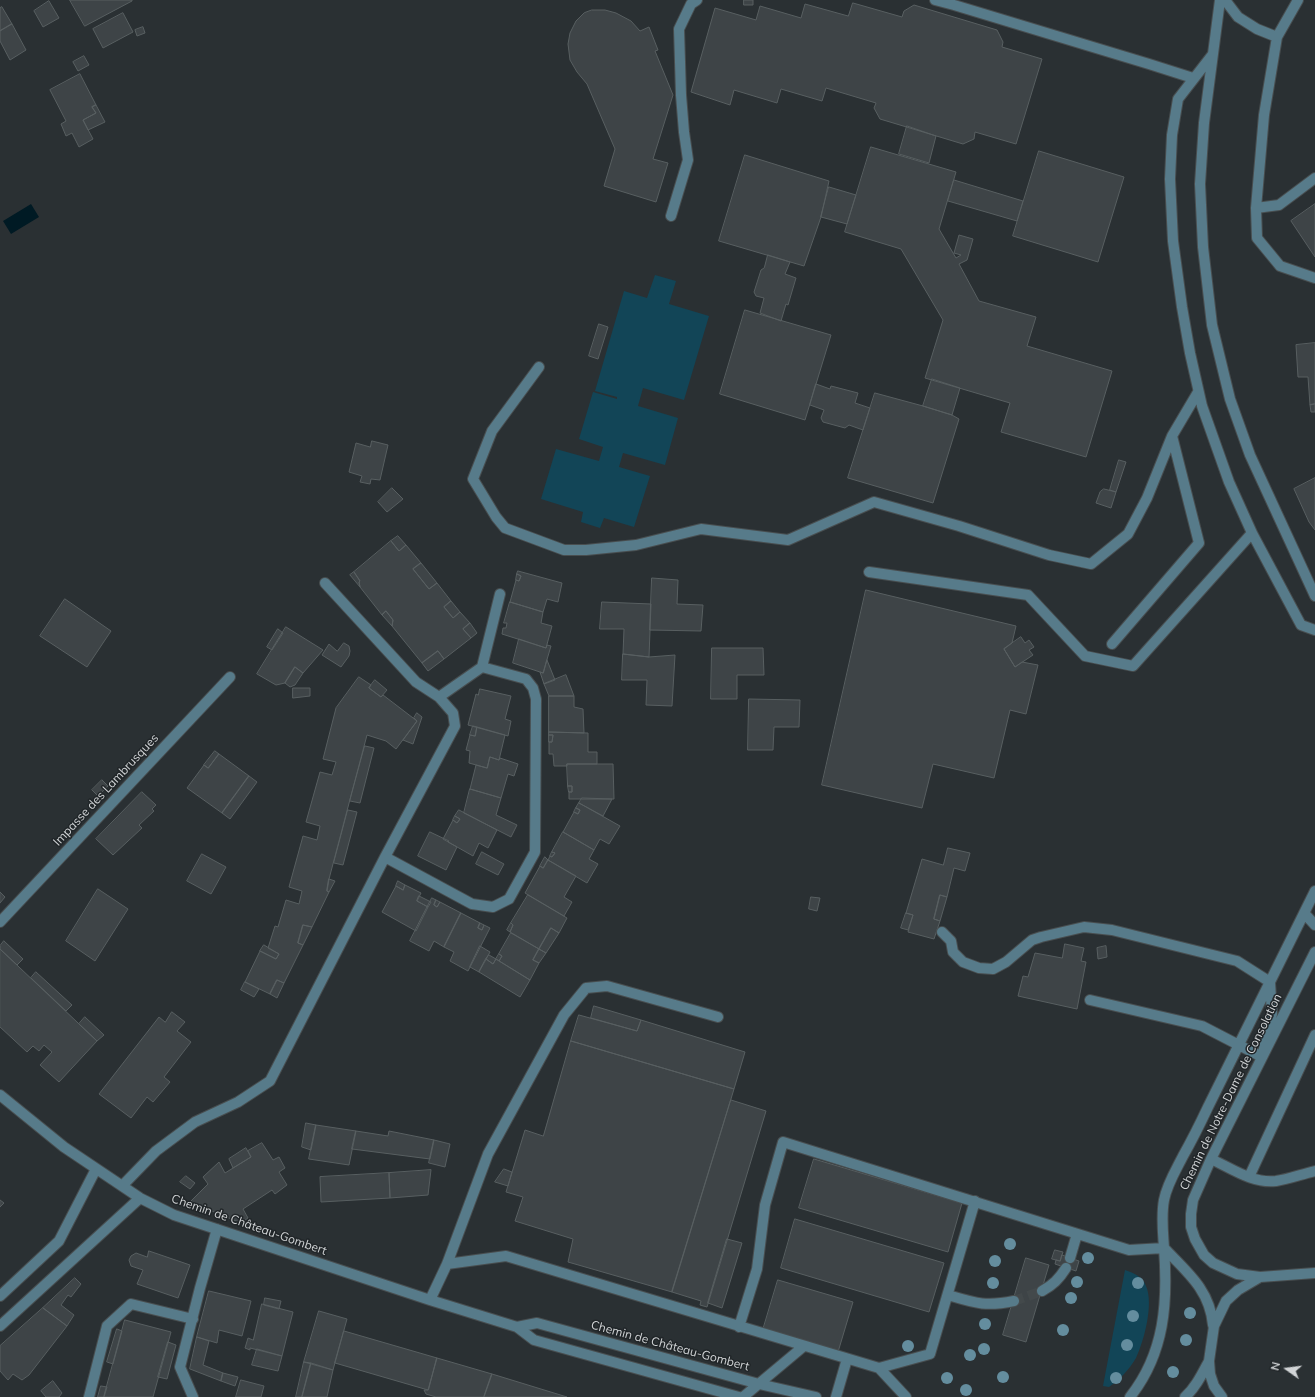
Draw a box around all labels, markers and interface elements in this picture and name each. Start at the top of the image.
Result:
street label: Impasse des Lambrusques [50,731,162,849]
street label: Chemin de Notre-Dame de Consolation [1177,991,1285,1193]
street label: Chemin de Château-Gombert [169,1192,329,1258]
street label: Chemin de Château-Gombert [589,1318,751,1374]
north arrow [1267,1349,1307,1389]
text: N [1268,1360,1283,1372]

